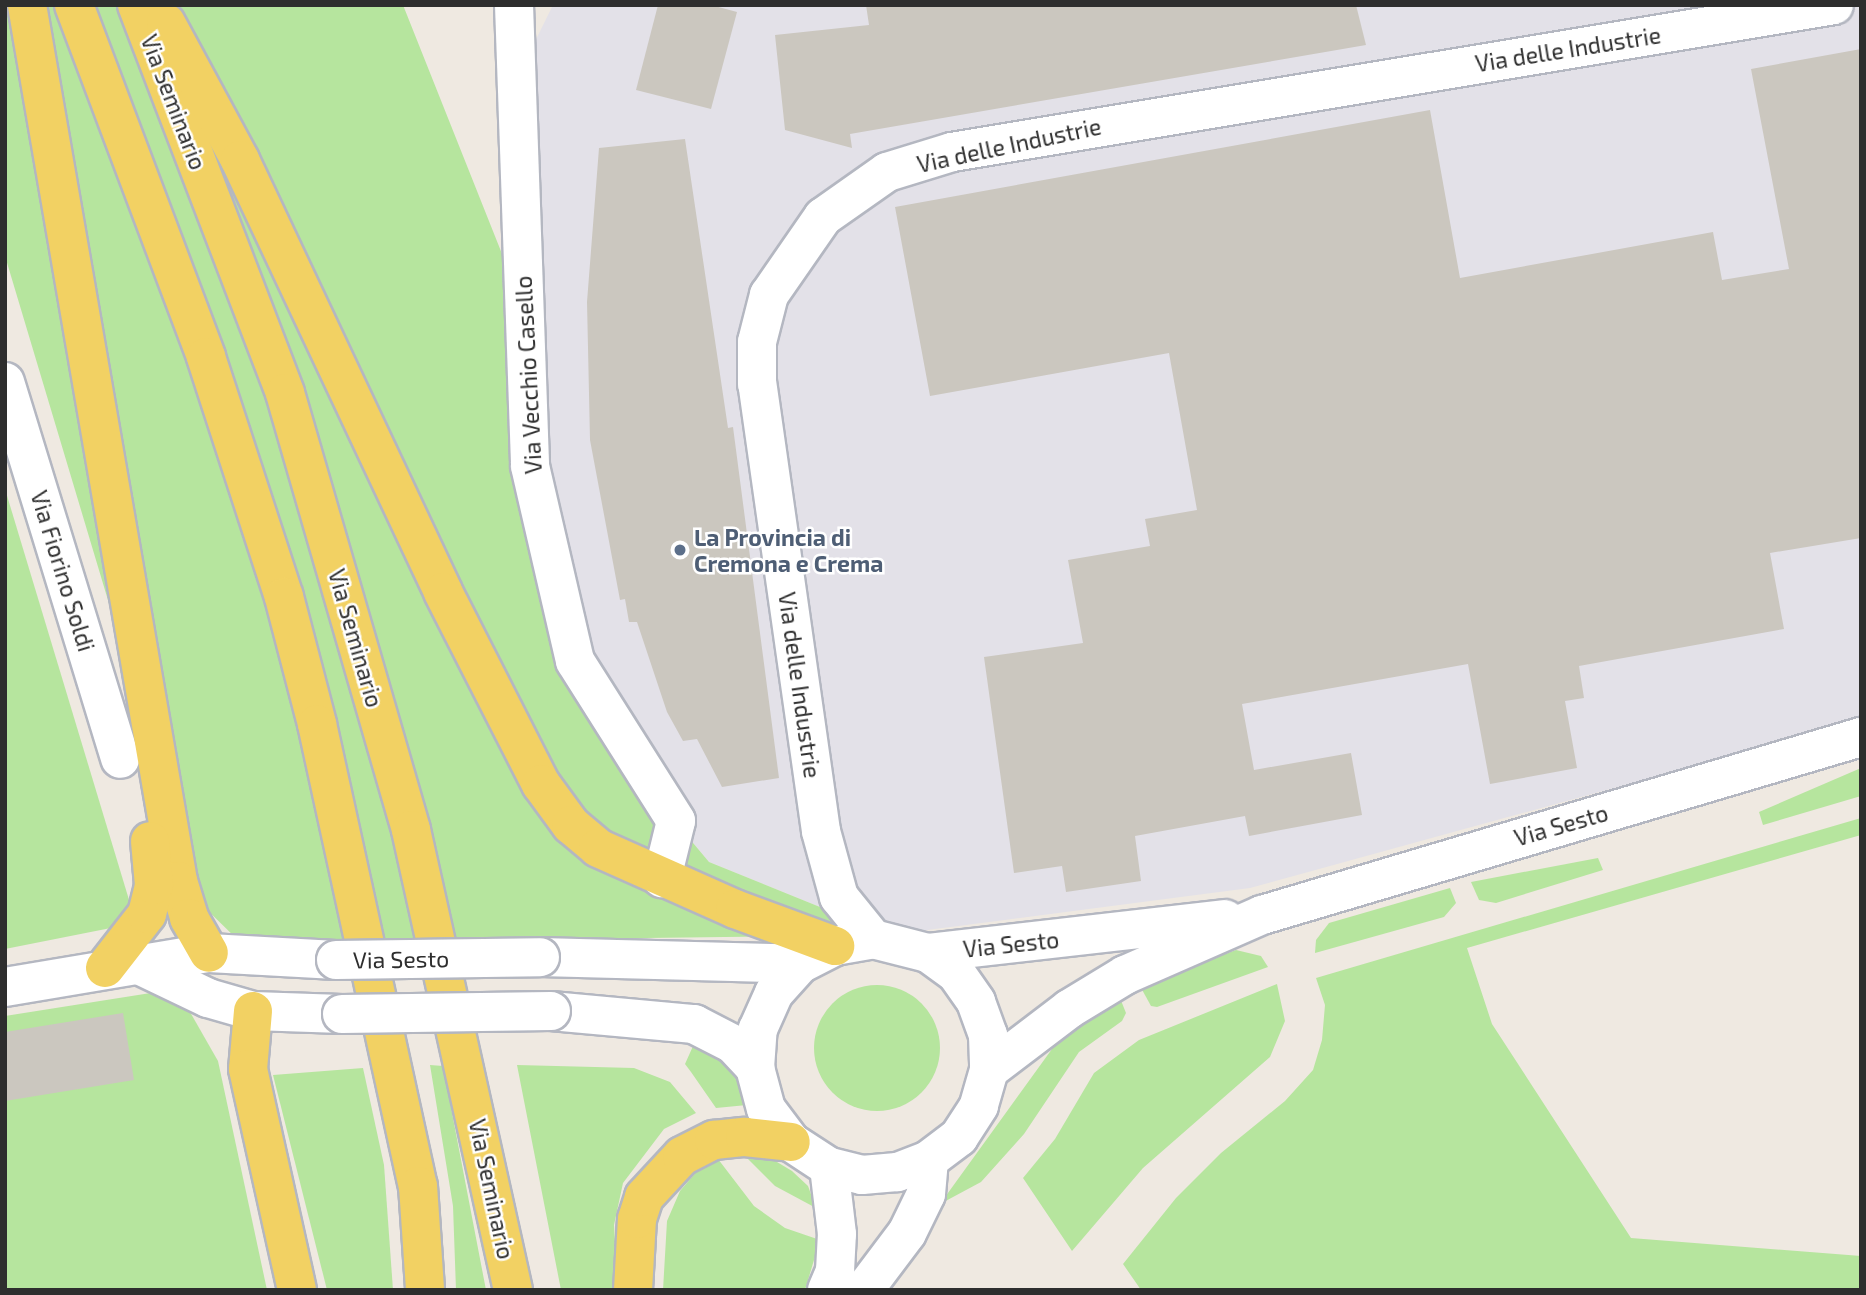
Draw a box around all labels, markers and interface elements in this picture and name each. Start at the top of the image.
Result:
street label: Via delle Industrie [1473,21,1663,77]
street label: Via Seminario [136,31,212,173]
street label: Via delle Industrie [914,112,1104,178]
street label: Via Vecchio Casello [509,275,547,475]
street label: Via Fiorino Soldi [25,487,101,655]
place label: La Provincia di Cremona e Crema [694,523,883,577]
marker: La Provincia di Cremona e Crema [672,542,688,558]
street label: Via Seminario [323,566,389,710]
street label: Via delle Industrie [773,590,827,780]
street label: Via Sesto [1511,798,1611,852]
street label: Via Sesto [962,925,1060,963]
street label: Via Sesto [353,944,449,974]
street label: Via Seminario [464,1116,520,1262]

